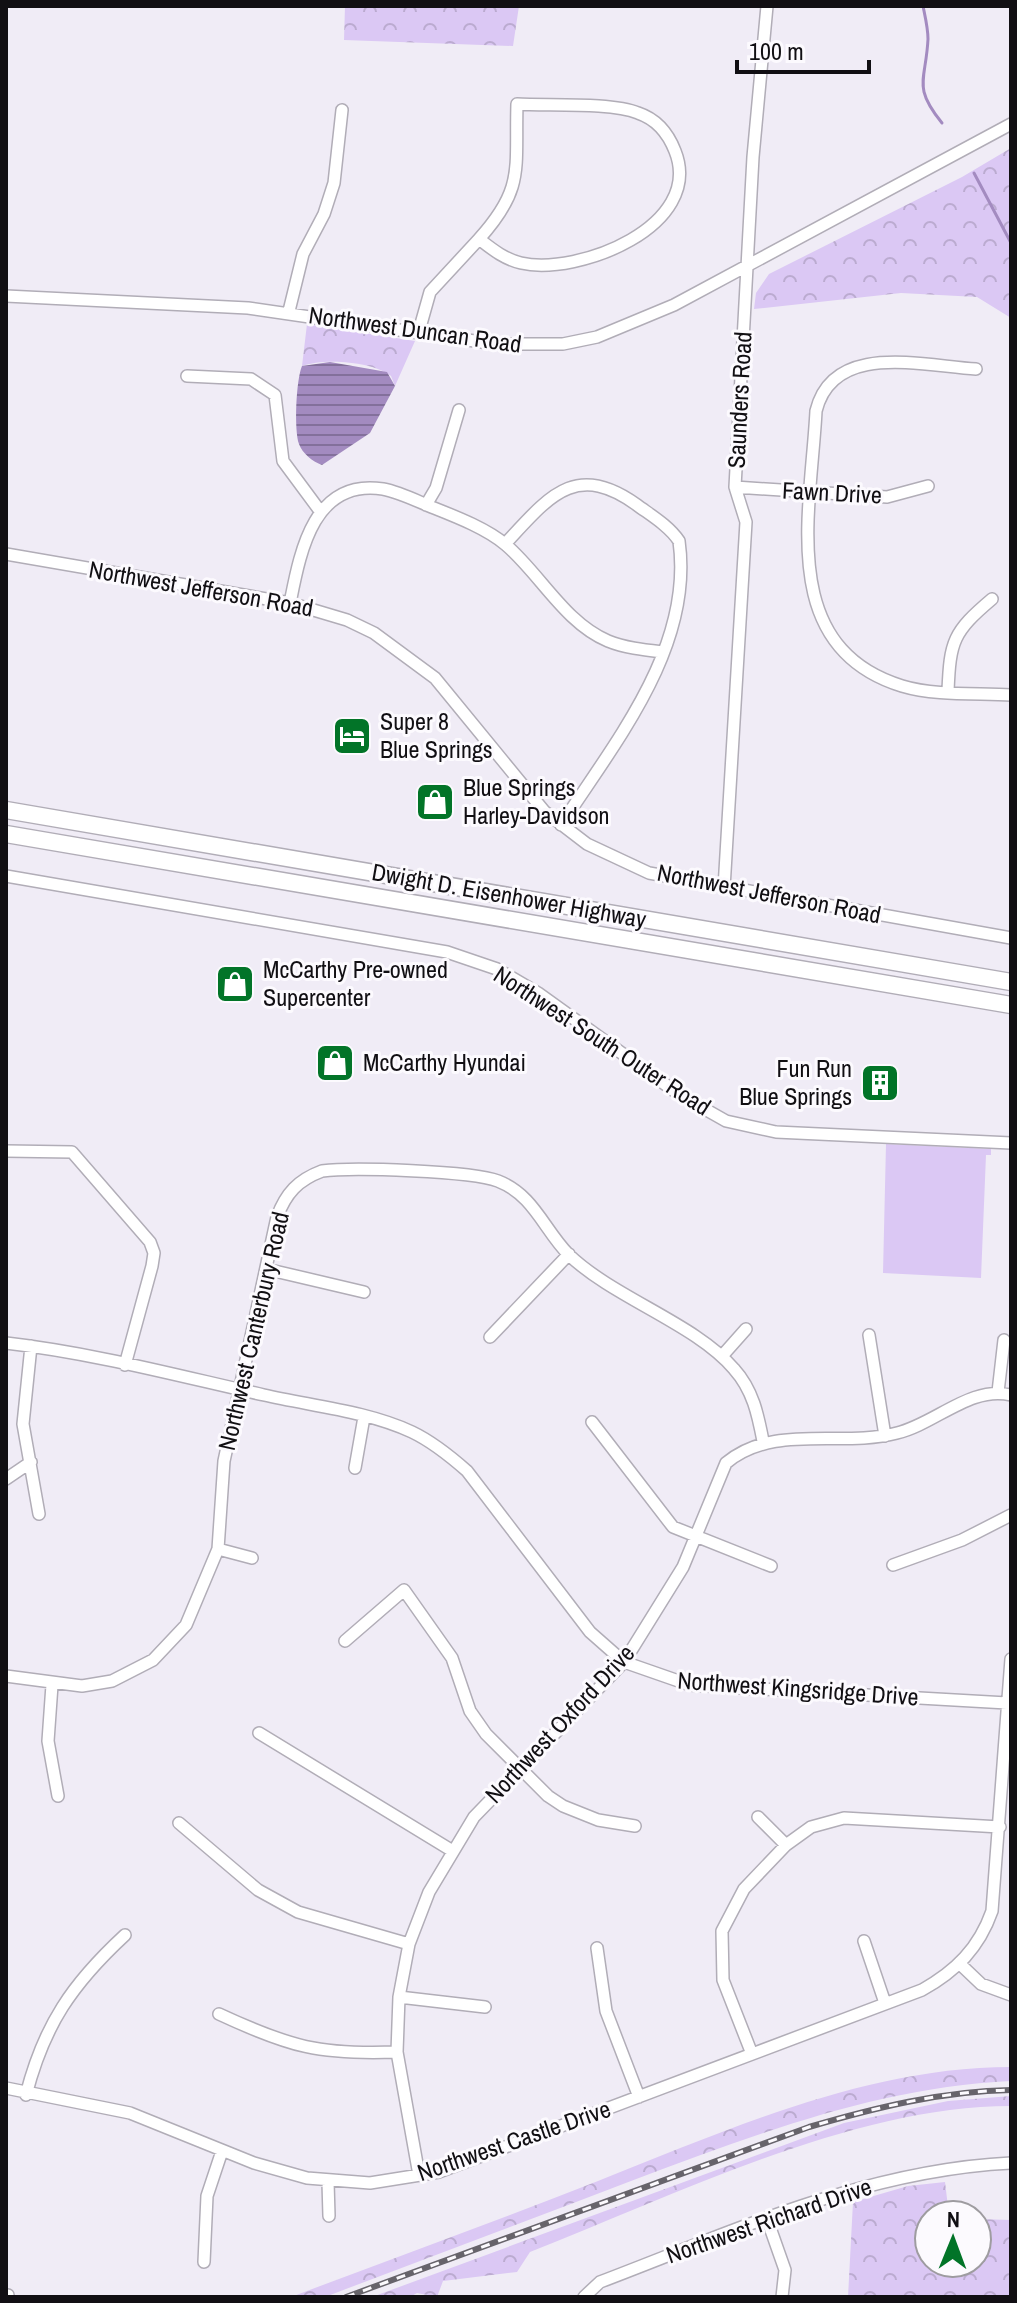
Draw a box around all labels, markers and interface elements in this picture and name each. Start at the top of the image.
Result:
scale bar [737,24,869,74]
text: 100 m [749,35,804,67]
street label: Northwest Duncan Road [307,298,524,360]
street label: Saunders Road [719,331,759,469]
street label: Fawn Drive [781,473,883,511]
street label: Northwest Jefferson Road [87,553,316,623]
place label: Super 8 Blue Springs [380,705,493,765]
hotel icon: Super 8 Blue Springs [331,715,373,757]
place label: Blue Springs Harley-Davidson [463,771,610,831]
shop icon: Blue Springs Harley-Davidson [414,781,456,823]
street label: Dwight D. Eisenhower Highway [370,855,649,935]
street label: Northwest Jefferson Road [655,856,884,930]
place label: McCarthy Pre-owned Supercenter [263,953,448,1013]
street label: Northwest South Outer Road [488,958,717,1122]
shop icon: McCarthy Pre-owned Supercenter [214,963,256,1005]
shop icon: McCarthy Hyundai [314,1042,356,1084]
place label: McCarthy Hyundai [363,1046,526,1078]
place label: Fun Run Blue Springs [739,1052,852,1112]
building icon: Fun Run Blue Springs [859,1062,901,1104]
street label: Northwest Canterbury Road [210,1208,296,1453]
street label: Northwest Oxford Drive [477,1637,641,1809]
street label: Northwest Kingsridge Drive [676,1664,920,1712]
street label: Northwest Castle Drive [413,2092,615,2188]
street label: Northwest Richard Drive [662,2170,876,2270]
north arrow [913,2199,993,2279]
text: N [947,2204,960,2234]

